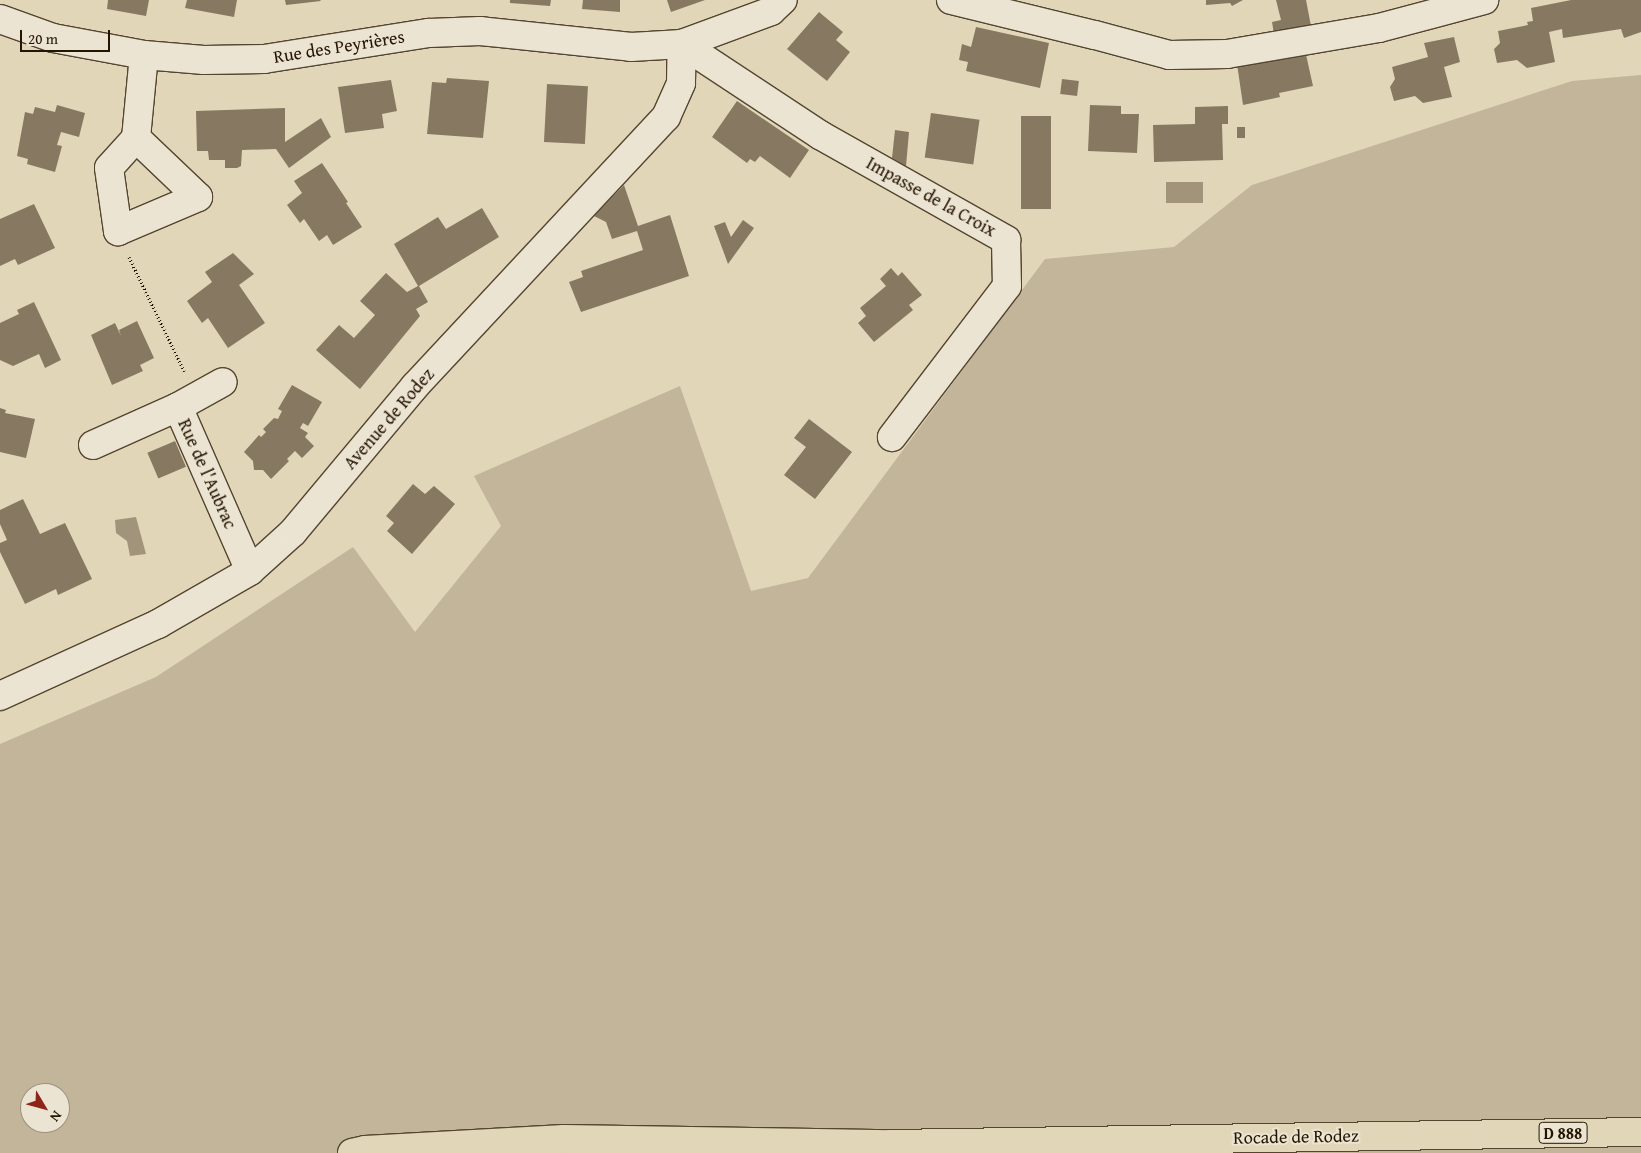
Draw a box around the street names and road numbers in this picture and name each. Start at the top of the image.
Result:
street label: Rue des Peyrières [272,26,406,68]
street label: Impasse de la Croix [862,152,1000,242]
street label: Avenue de Rodez [339,364,439,474]
street label: Rue de l'Aubrac [173,416,241,532]
road number: D 888 [1538,1120,1588,1146]
street label: Rocade de Rodez [1233,1125,1359,1149]

